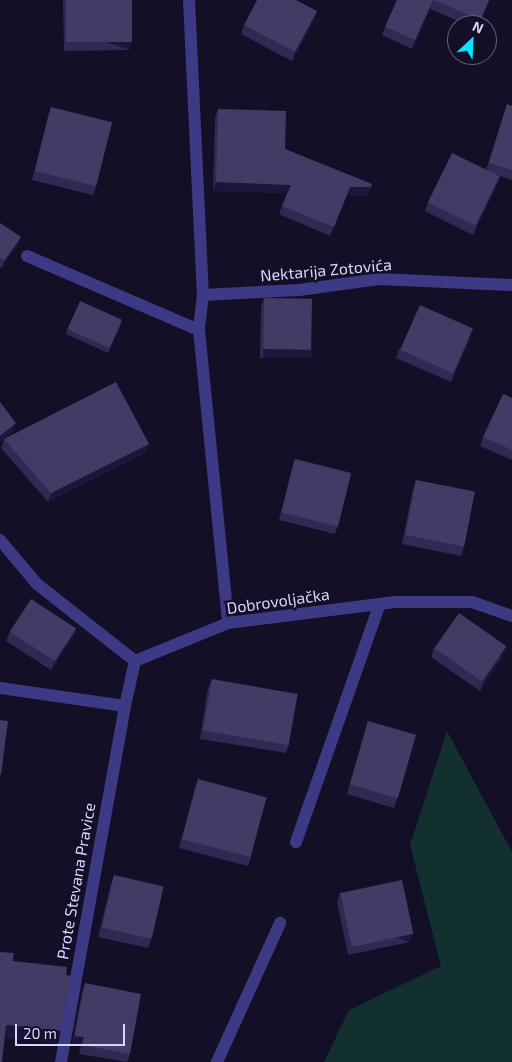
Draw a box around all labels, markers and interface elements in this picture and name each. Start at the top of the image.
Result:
north arrow [447,15,497,65]
text: N [470,17,486,37]
street label: Nektarija Zotovića [259,255,393,285]
street label: Dobrovoljačka [225,584,331,618]
street label: Prote Stevana Pravice [53,801,99,961]
scale bar [18,1014,128,1046]
text: 20 m [23,1024,57,1042]

